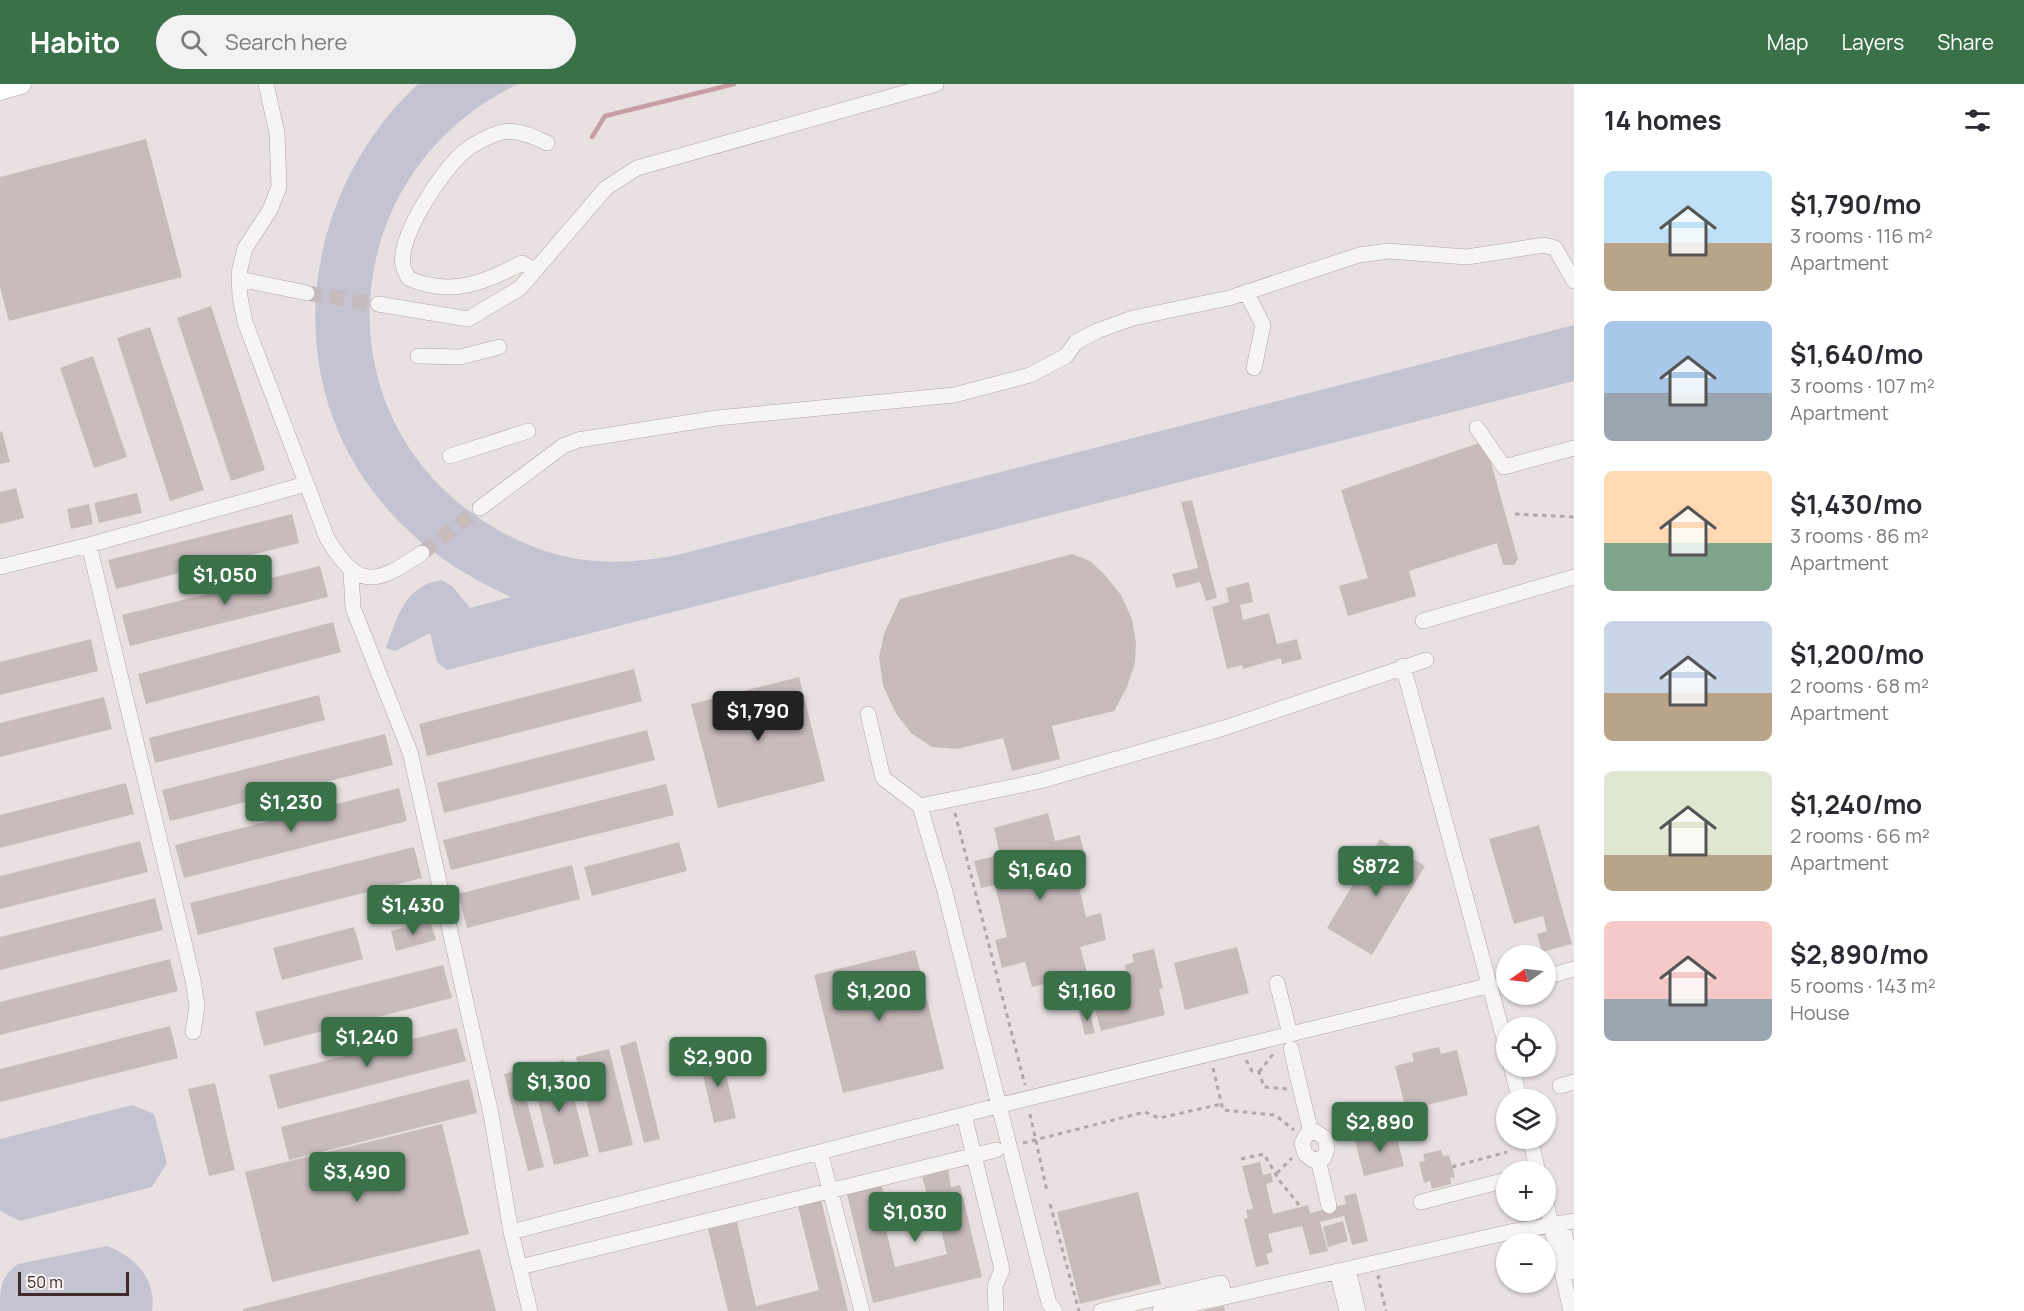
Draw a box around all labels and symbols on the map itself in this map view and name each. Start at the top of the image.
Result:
pin: $1,050 [176,555,274,606]
pin: $1,790 [709,691,807,742]
pin: $1,230 [242,782,340,833]
pin: $872 [1340,846,1412,897]
pin: $1,640 [991,850,1089,901]
pin: $1,430 [364,885,462,936]
north arrow [1496,945,1556,1005]
pin: $1,200 [830,971,928,1022]
pin: $1,160 [1038,971,1136,1022]
pin: $1,240 [318,1017,416,1068]
pin: $2,900 [669,1037,767,1088]
pin: $1,300 [510,1062,608,1113]
pin: $2,890 [1331,1102,1429,1153]
pin: $3,490 [308,1152,406,1203]
pin: $1,030 [866,1192,964,1243]
scale bar [18,1269,129,1296]

